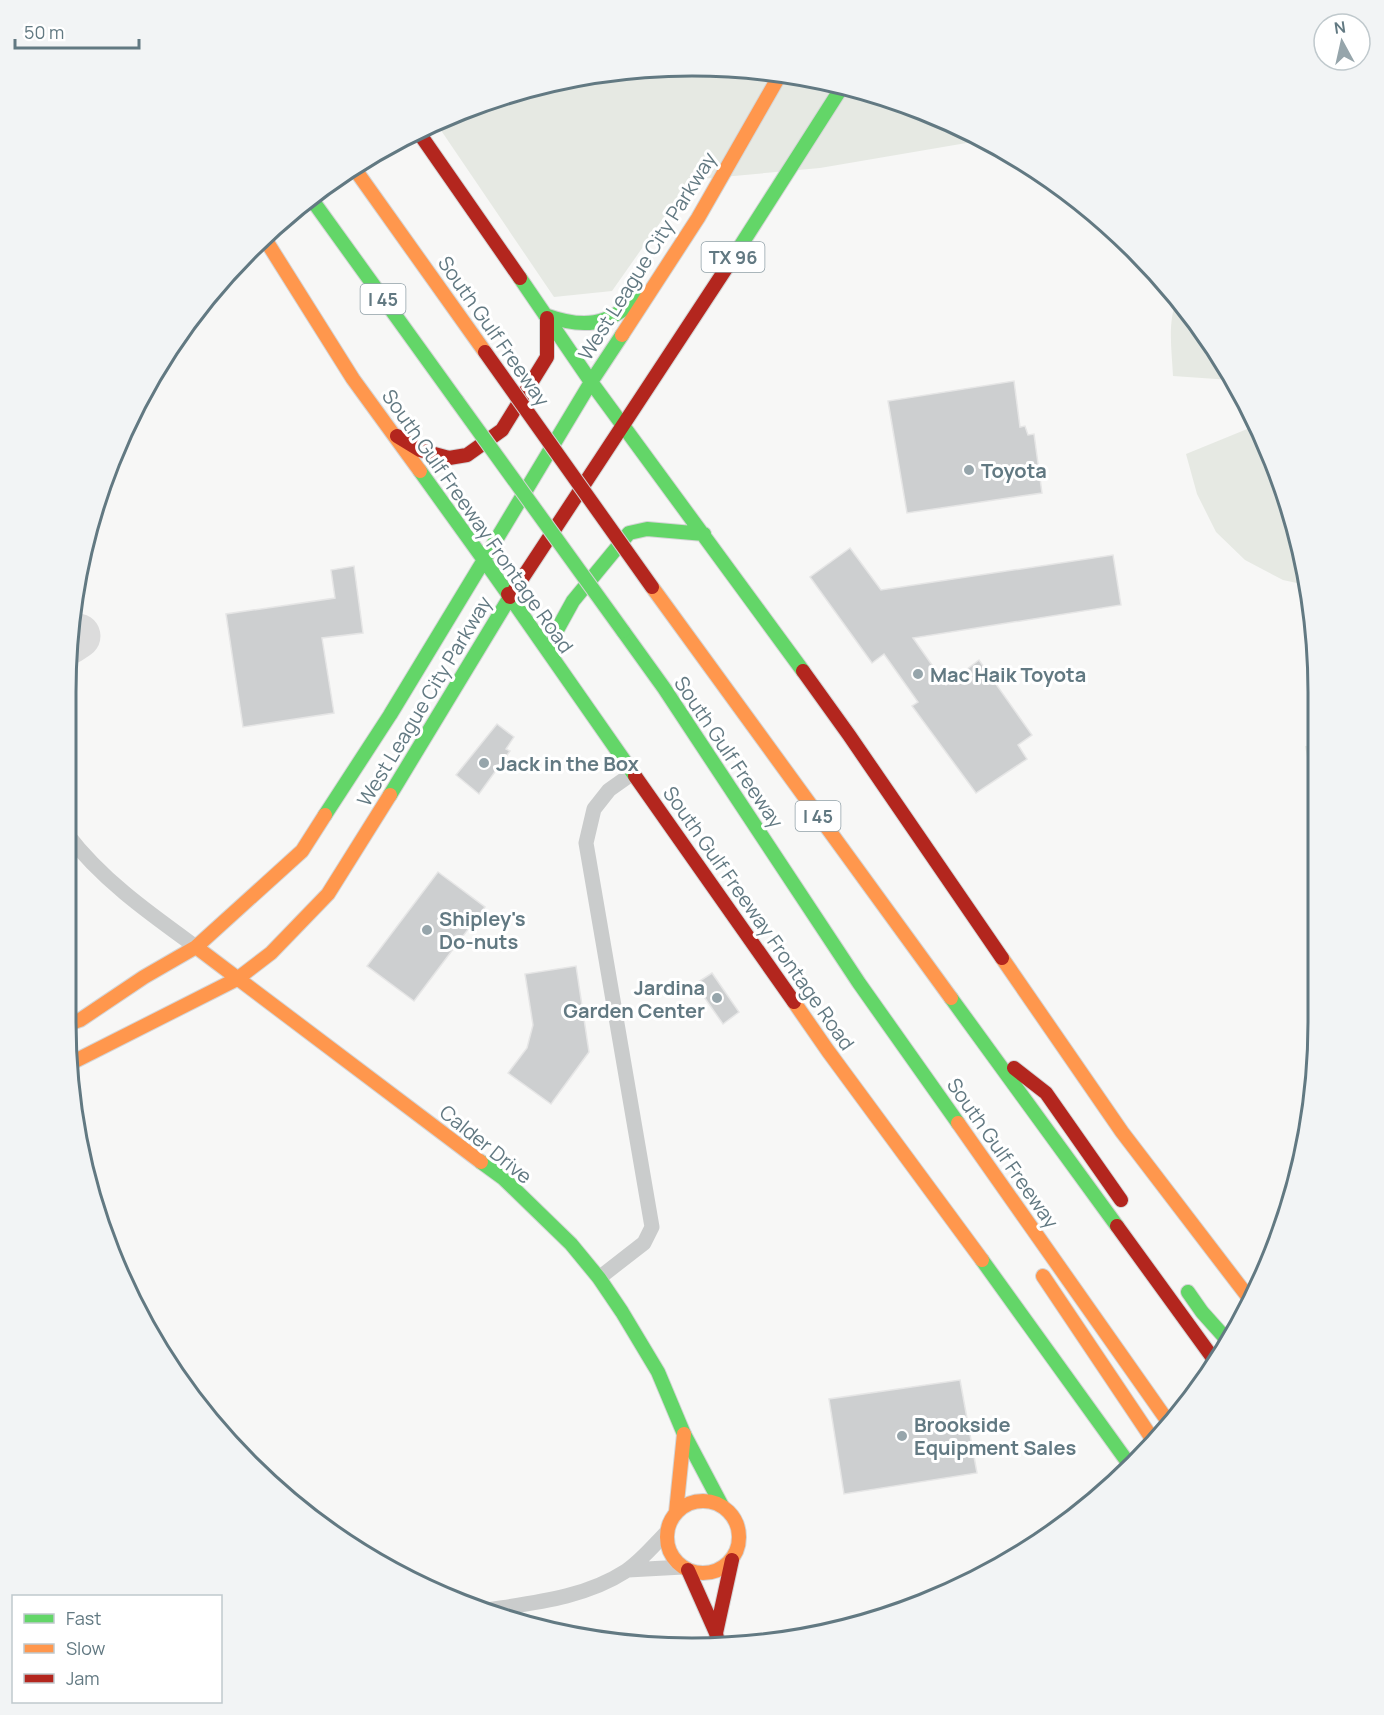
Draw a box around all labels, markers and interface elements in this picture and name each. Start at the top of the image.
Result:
scale bar [15,12,140,50]
north arrow [1312,12,1372,72]
text: N [1333,15,1347,39]
text: 50 m [24,20,64,44]
street label: West League City Parkway [572,146,722,365]
road number: TX 96 [702,242,764,272]
street label: South Gulf Freeway [432,251,556,412]
road number: I 45 [360,284,406,314]
street label: South Gulf Freeway Frontage Road [376,384,580,658]
place label: Toyota [981,457,1047,484]
marker: Toyota [962,463,976,477]
street label: West League City Parkway [350,590,498,811]
place label: Mac Haik Toyota [930,661,1086,688]
marker: Mac Haik Toyota [911,667,925,681]
street label: South Gulf Freeway [668,671,790,834]
place label: Jack in the Box [496,750,639,777]
marker: Jack in the Box [477,756,491,770]
street label: South Gulf Freeway Frontage Road [657,781,861,1055]
road number: I 45 [796,801,840,831]
place label: Shipley's Do-nuts [439,905,526,955]
marker: Shipley's Do-nuts [420,923,434,937]
place label: Jardina Garden Center [563,974,705,1024]
marker: Jardina Garden Center [710,991,724,1005]
street label: South Gulf Freeway [941,1073,1065,1234]
street label: Calder Drive [434,1098,538,1190]
place label: Brookside Equipment Sales [914,1411,1077,1461]
marker: Brookside Equipment Sales [895,1429,909,1443]
legend [12,1595,222,1703]
text: Fast [66,1606,101,1630]
text: Slow [66,1636,106,1660]
text: Jam [66,1666,100,1690]

